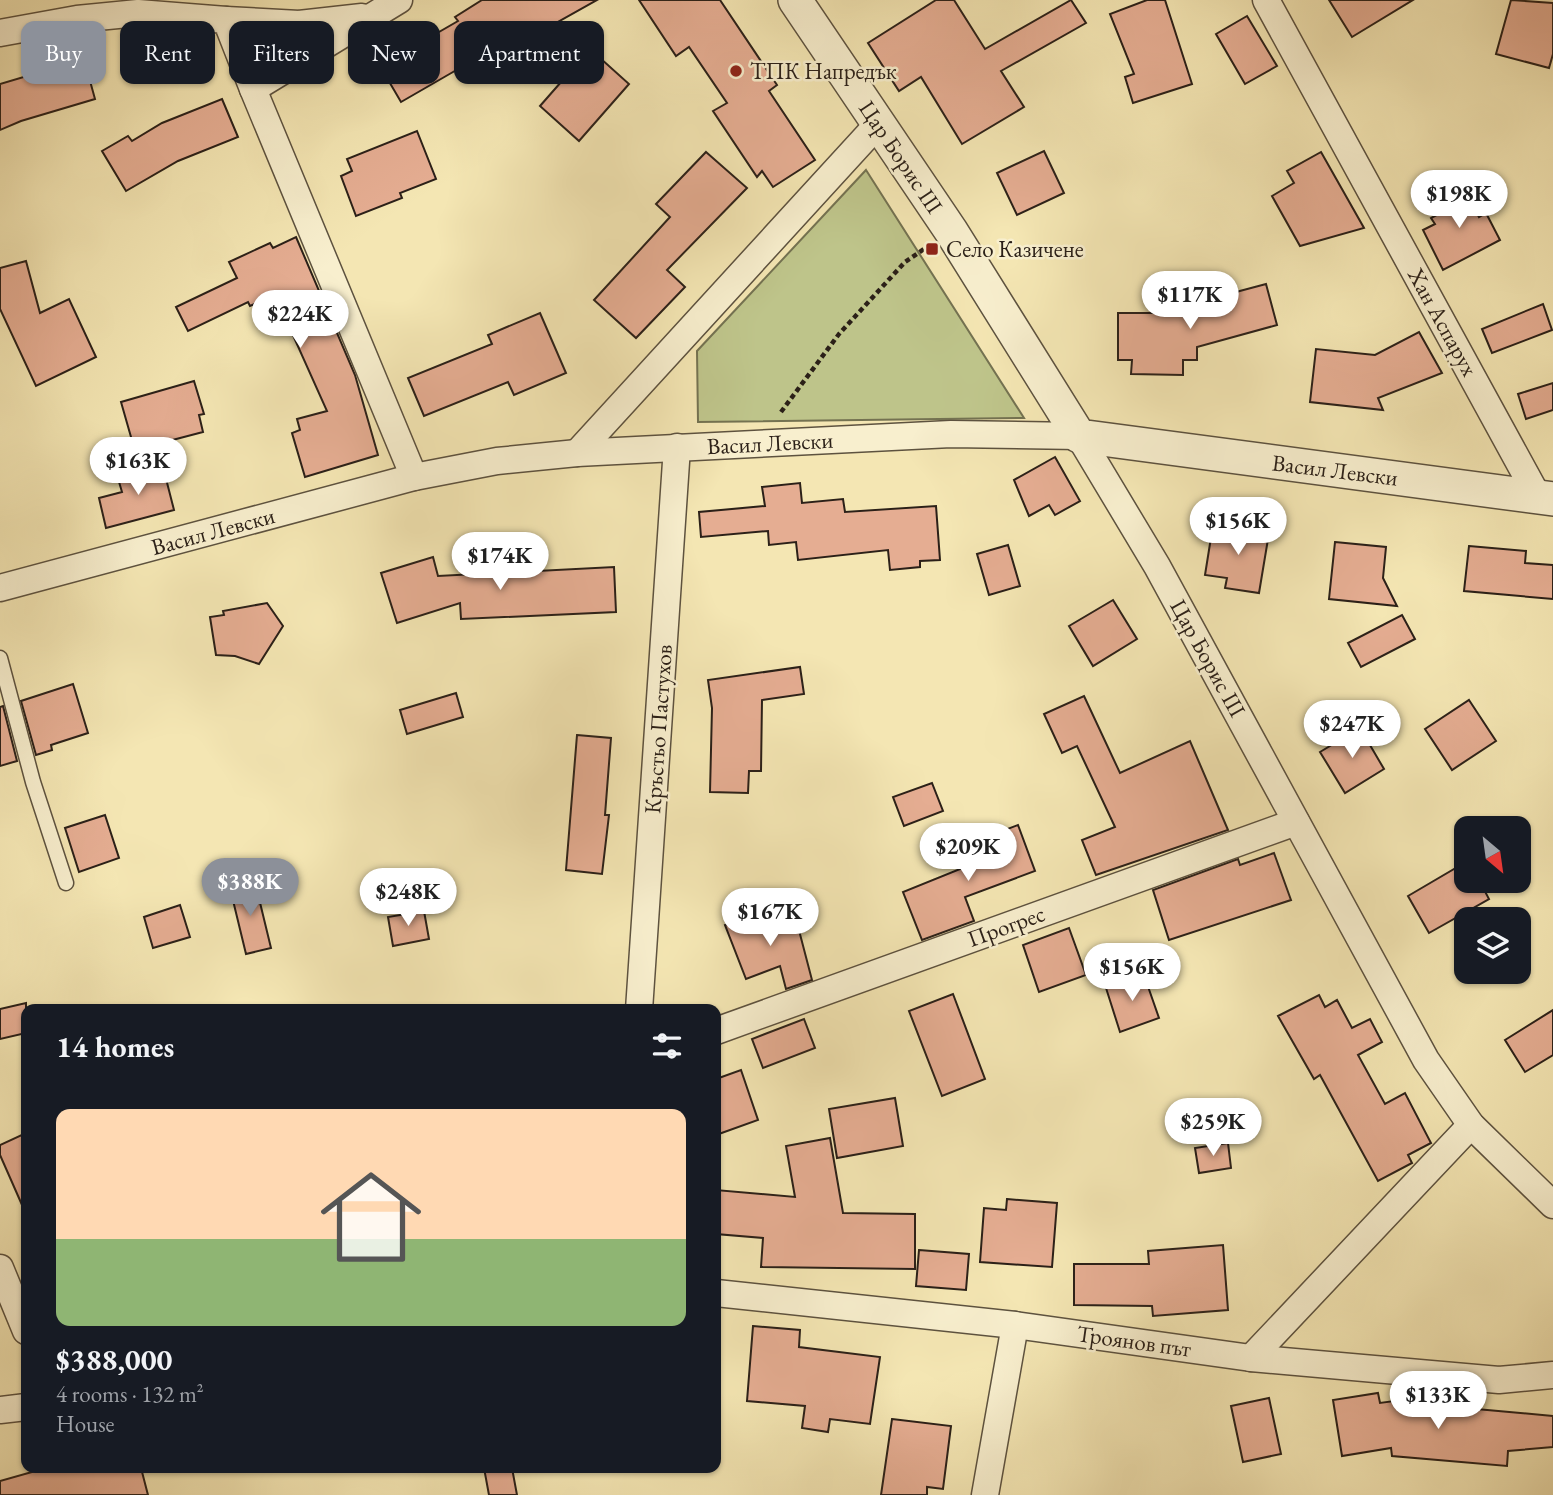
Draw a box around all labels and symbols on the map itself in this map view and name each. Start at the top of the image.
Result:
place label: ТПК Напредък [750,56,897,86]
marker: ТПК Напредък [728,63,744,79]
street label: Цар Борис III [852,95,950,219]
pin: $198K [1410,170,1508,230]
place label: Село Казичене [946,234,1084,264]
marker: Село Казичене [924,241,940,257]
street label: Хан Аспарух [1401,262,1485,381]
pin: $117K [1141,272,1239,331]
pin: $224K [251,290,349,350]
street label: Васил Левски [706,425,834,461]
pin: $163K [89,438,187,497]
street label: Васил Левски [1270,447,1400,493]
pin: $156K [1189,498,1287,557]
street label: Васил Левски [148,500,278,562]
pin: $174K [451,532,549,592]
street label: Цар Борис III [1163,594,1253,722]
street label: Кръстьо Пастухов [637,643,679,815]
pin: $247K [1303,700,1401,760]
north arrow [1454,816,1531,892]
pin: $209K [919,824,1017,883]
pin: $388K [201,858,299,918]
pin: $248K [359,869,457,928]
pin: $167K [721,888,819,948]
street label: Прогрес [963,898,1049,954]
pin: $156K [1083,944,1181,1003]
pin: $259K [1164,1098,1262,1158]
street label: Троянов път [1075,1318,1194,1364]
pin: $133K [1389,1372,1487,1431]

